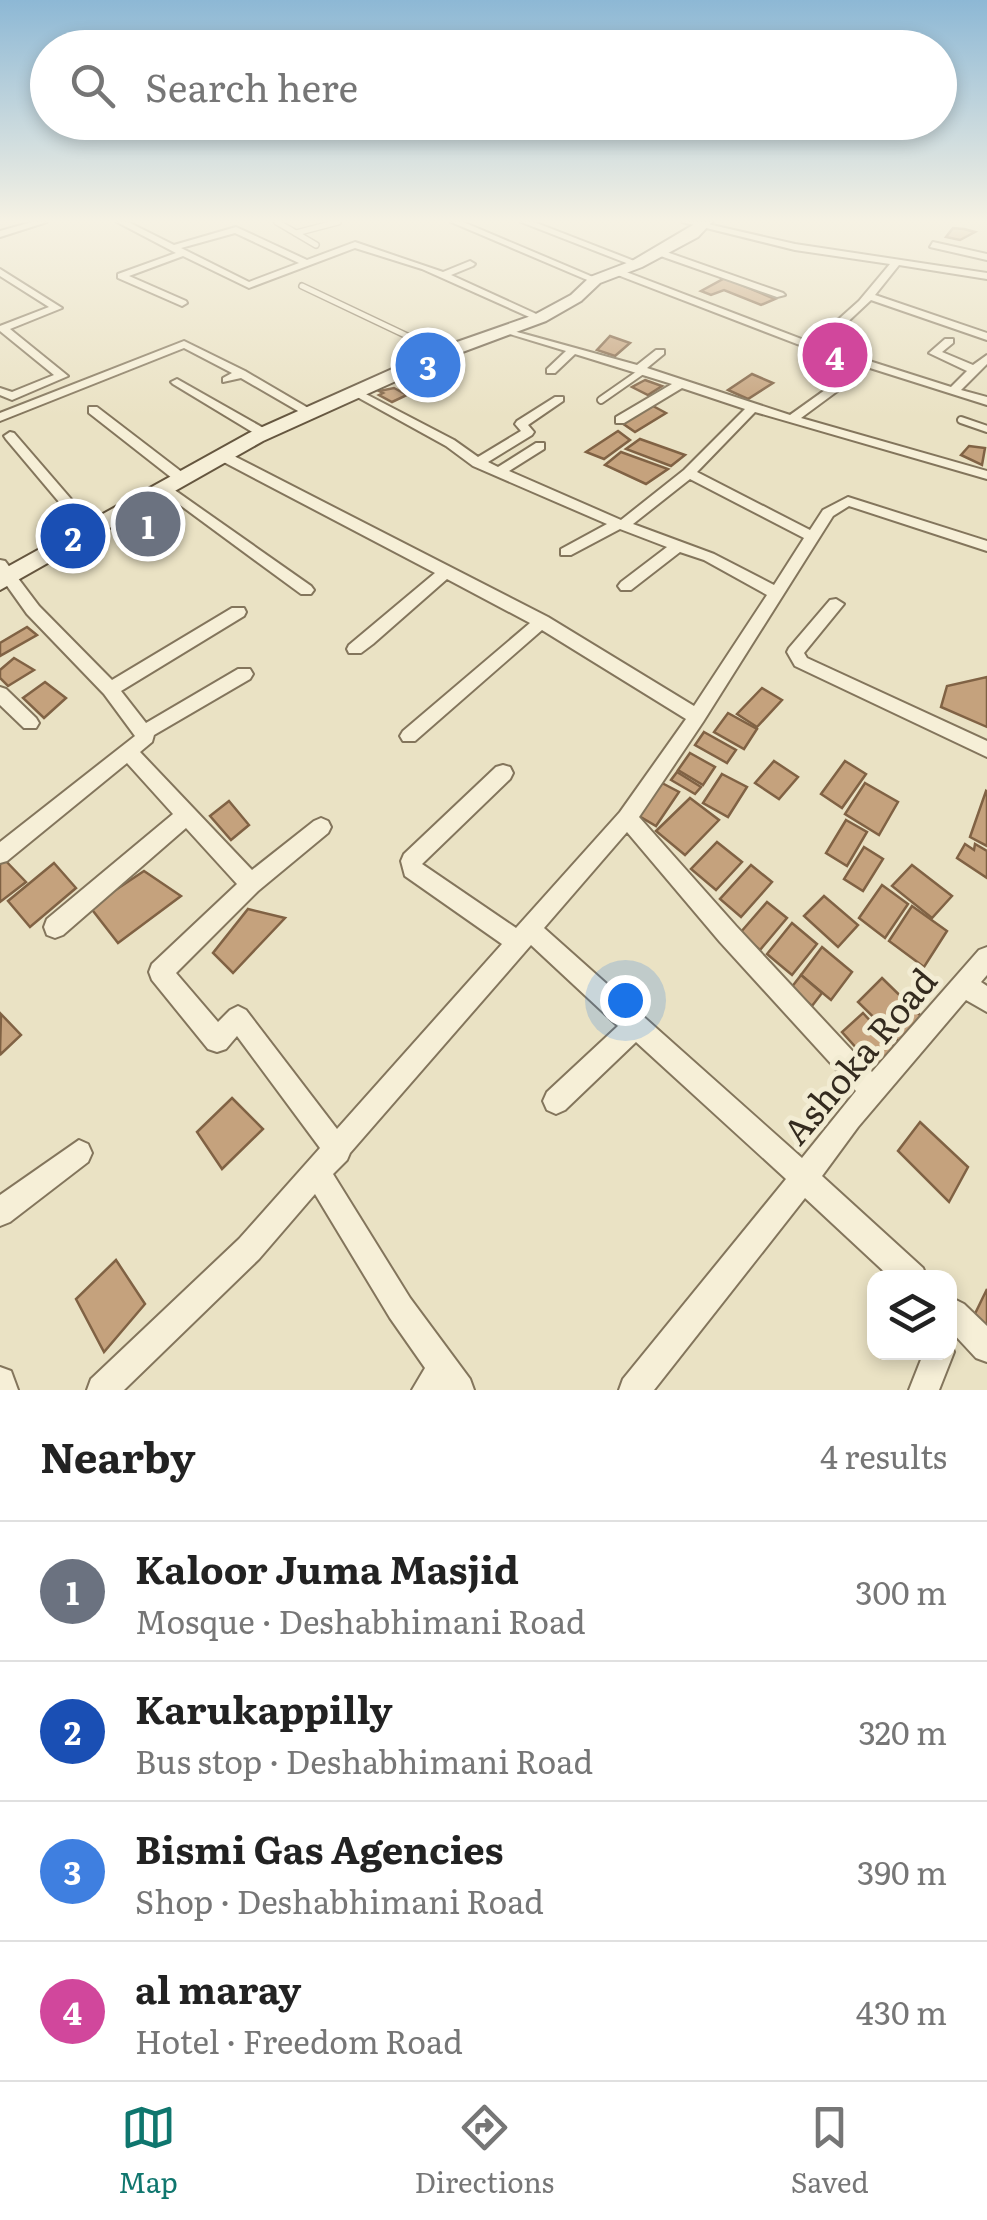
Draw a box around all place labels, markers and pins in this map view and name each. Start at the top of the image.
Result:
pin: 4 [802,318,868,392]
pin: 3 [396,328,460,402]
pin: 1 [116,486,180,562]
pin: 2 [40,498,106,574]

